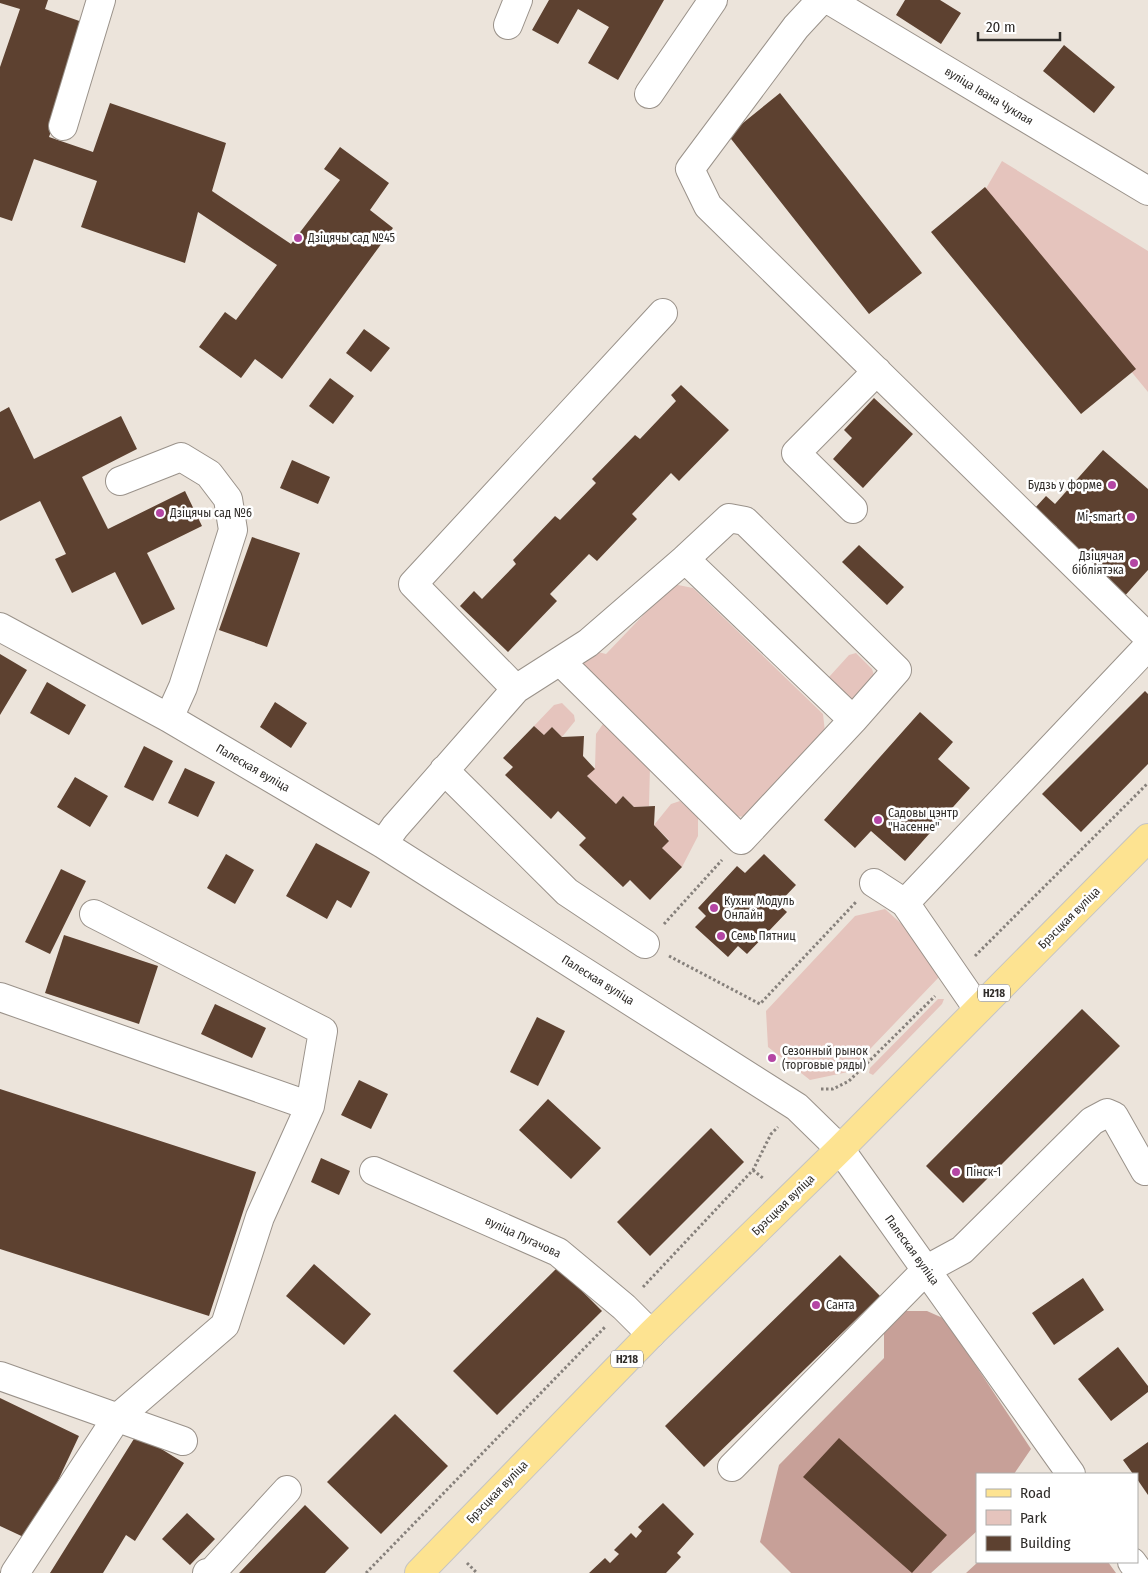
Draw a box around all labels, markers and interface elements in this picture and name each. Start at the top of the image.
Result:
scale bar [978,10,1060,42]
text: 20 m [986,18,1016,36]
street label: вуліца Івана Чуклая [942,64,1036,128]
place label: Дзіцячы сад №45 [307,231,396,245]
marker: Дзіцячы сад №45 [292,232,304,244]
place label: Будзь у форме [1028,478,1102,492]
marker: Будзь у форме [1106,479,1118,491]
place label: Дзіцячы сад №6 [169,506,252,520]
marker: Дзіцячы сад №6 [154,507,166,519]
place label: Mi-smart [1077,510,1121,524]
marker: Mi-smart [1125,511,1137,523]
place label: Дзіцячая бібліятэка [1072,549,1124,577]
marker: Дзіцячая бібліятэка [1128,557,1140,569]
street label: Палеская вуліца [214,741,293,795]
place label: Садовы цэнтр "Насенне" [888,806,958,834]
marker: Садовы цэнтр "Насенне" [872,814,884,826]
street label: Брэсцкая вуліца [1035,884,1103,952]
place label: Кухни Модуль Онлайн [724,894,795,922]
marker: Кухни Модуль Онлайн [708,902,720,914]
place label: Семь Пятниц [731,929,796,943]
marker: Семь Пятниц [715,930,727,942]
street label: Палеская вуліца [559,952,637,1008]
road number: Н218 [978,984,1010,1001]
place label: Сезонный рынок (торговые ряды) [782,1044,868,1072]
marker: Сезонный рынок (торговые ряды) [766,1052,778,1064]
place label: Пінск-1 [966,1165,1001,1179]
marker: Пінск-1 [950,1166,962,1178]
street label: Брэсцкая вуліца [749,1172,817,1238]
street label: Палеская вуліца [882,1212,942,1288]
street label: вуліца Пугачова [483,1213,563,1261]
place label: Санта [826,1298,855,1312]
marker: Санта [810,1299,822,1311]
road number: Н218 [611,1350,643,1368]
street label: Брэсцкая вуліца [464,1458,530,1526]
legend [976,1473,1138,1563]
text: Road [1020,1484,1051,1502]
text: Park [1020,1509,1047,1527]
text: Building [1020,1534,1071,1552]

